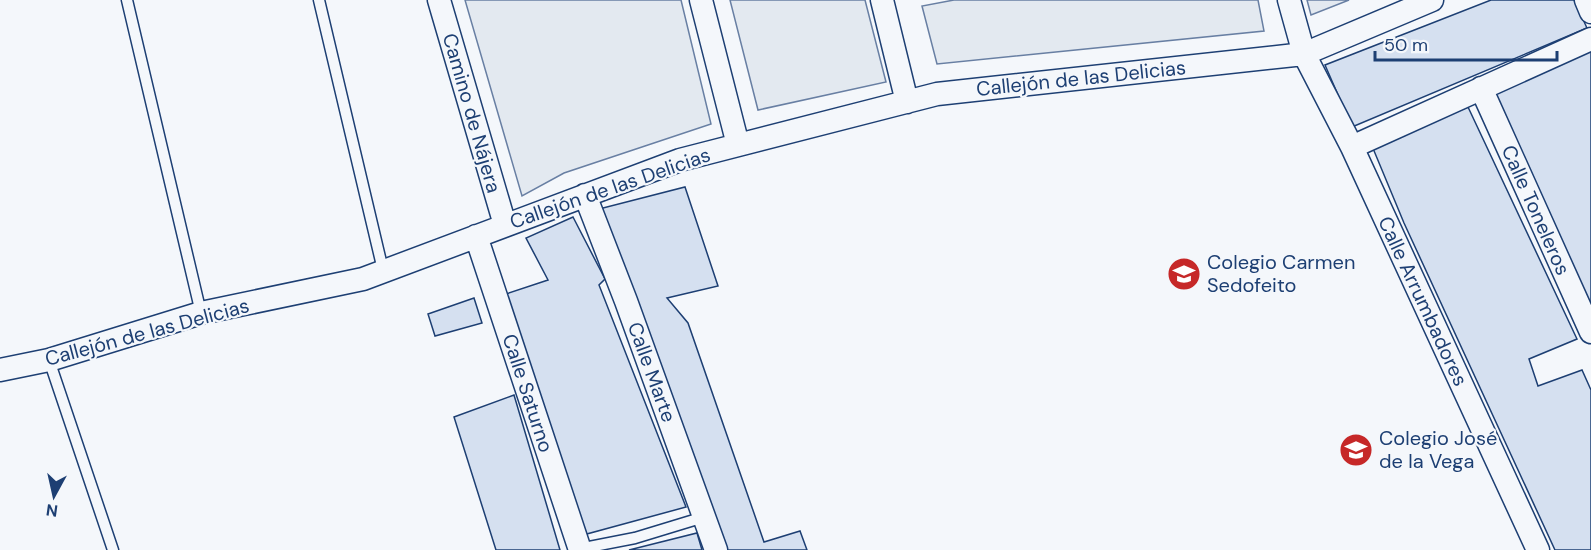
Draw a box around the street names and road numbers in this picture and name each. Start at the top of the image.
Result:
street label: Camino de Nájera [437,30,507,196]
street label: Callejón de las Delicias [975,54,1187,102]
street label: Callejón de las Delicias [506,141,714,235]
street label: Calle Toneleros [1496,141,1576,279]
street label: Calle Arrumbadores [1372,212,1474,390]
street label: Callejón de las Delicias [42,292,252,372]
street label: Calle Marte [622,318,682,426]
street label: Calle Saturno [497,330,559,456]

